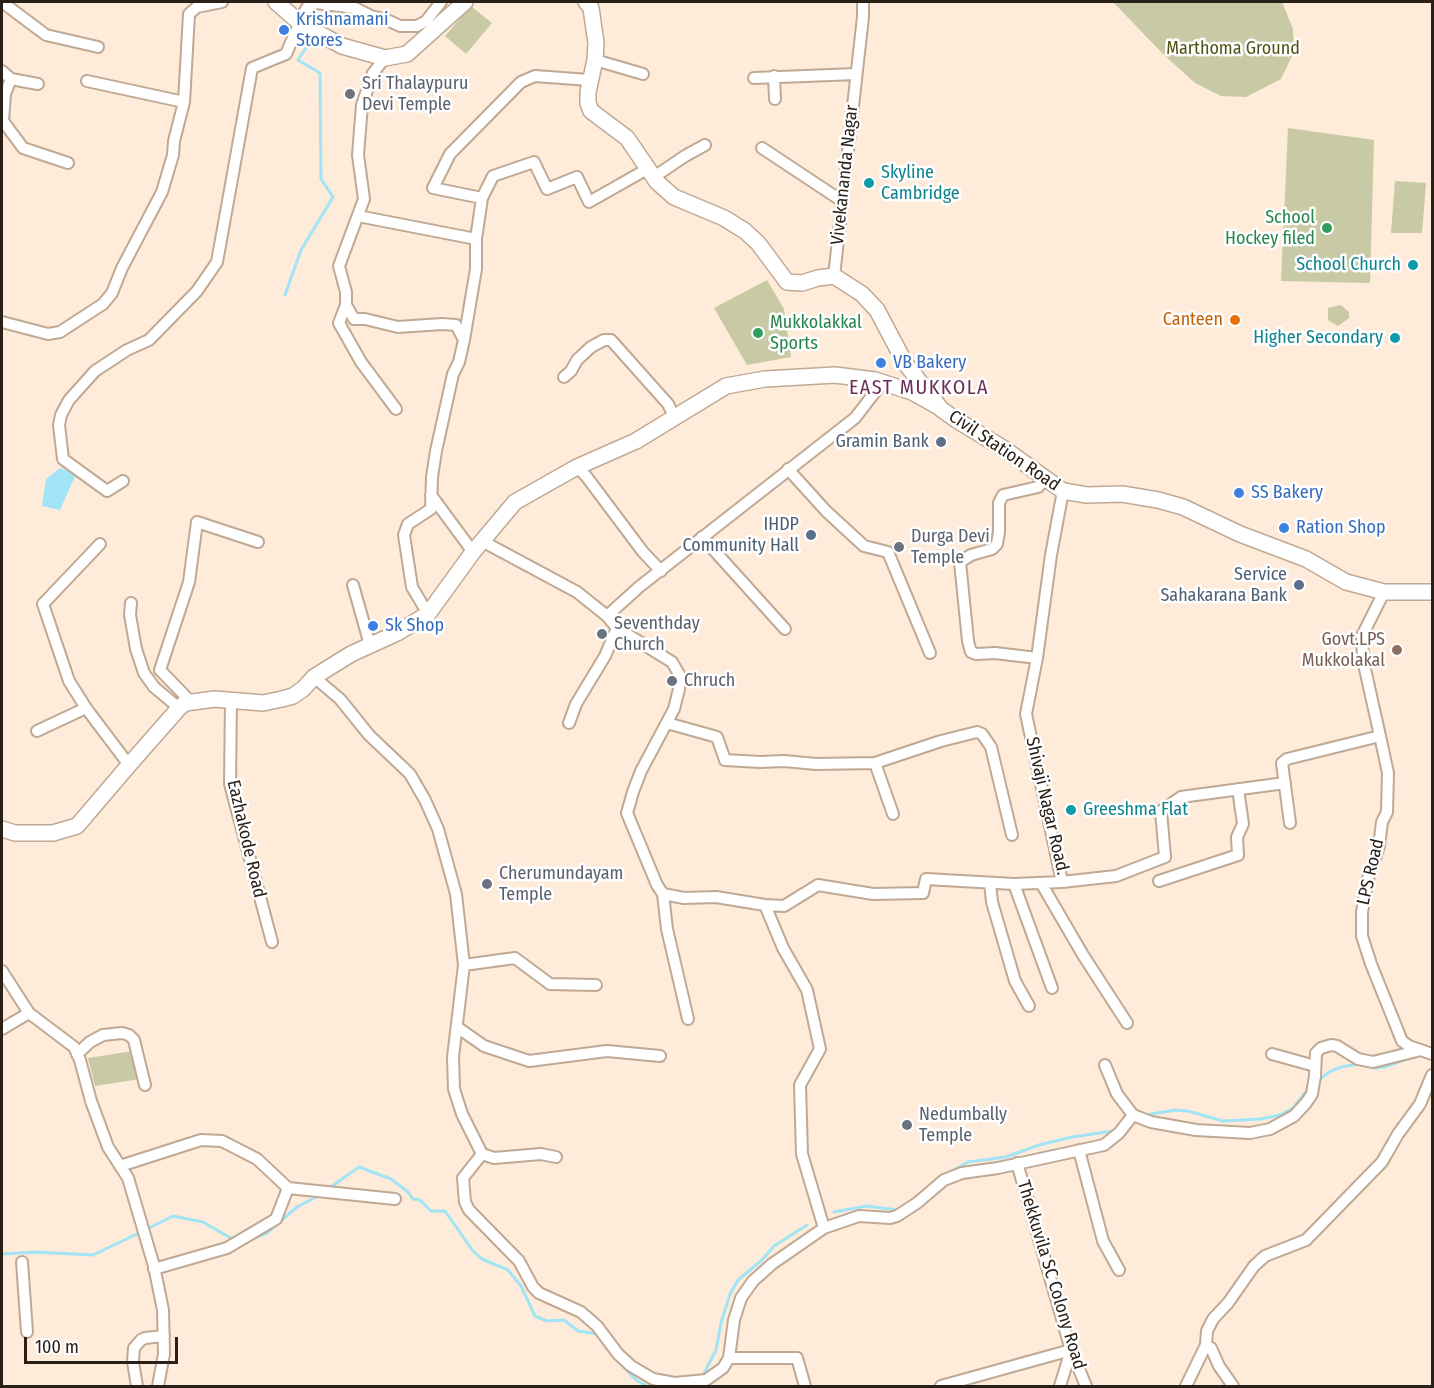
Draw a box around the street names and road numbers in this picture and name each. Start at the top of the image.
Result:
street label: Vivekananda Nagar [827,104,863,246]
street label: Civil Station Road [944,406,1064,496]
street label: Shivaji Nagar Road. [1021,735,1073,877]
street label: Eazhakode Road [222,778,270,900]
street label: LPS Road [1353,837,1389,907]
street label: Thekkuvila SC Colony Road [1012,1178,1090,1372]

